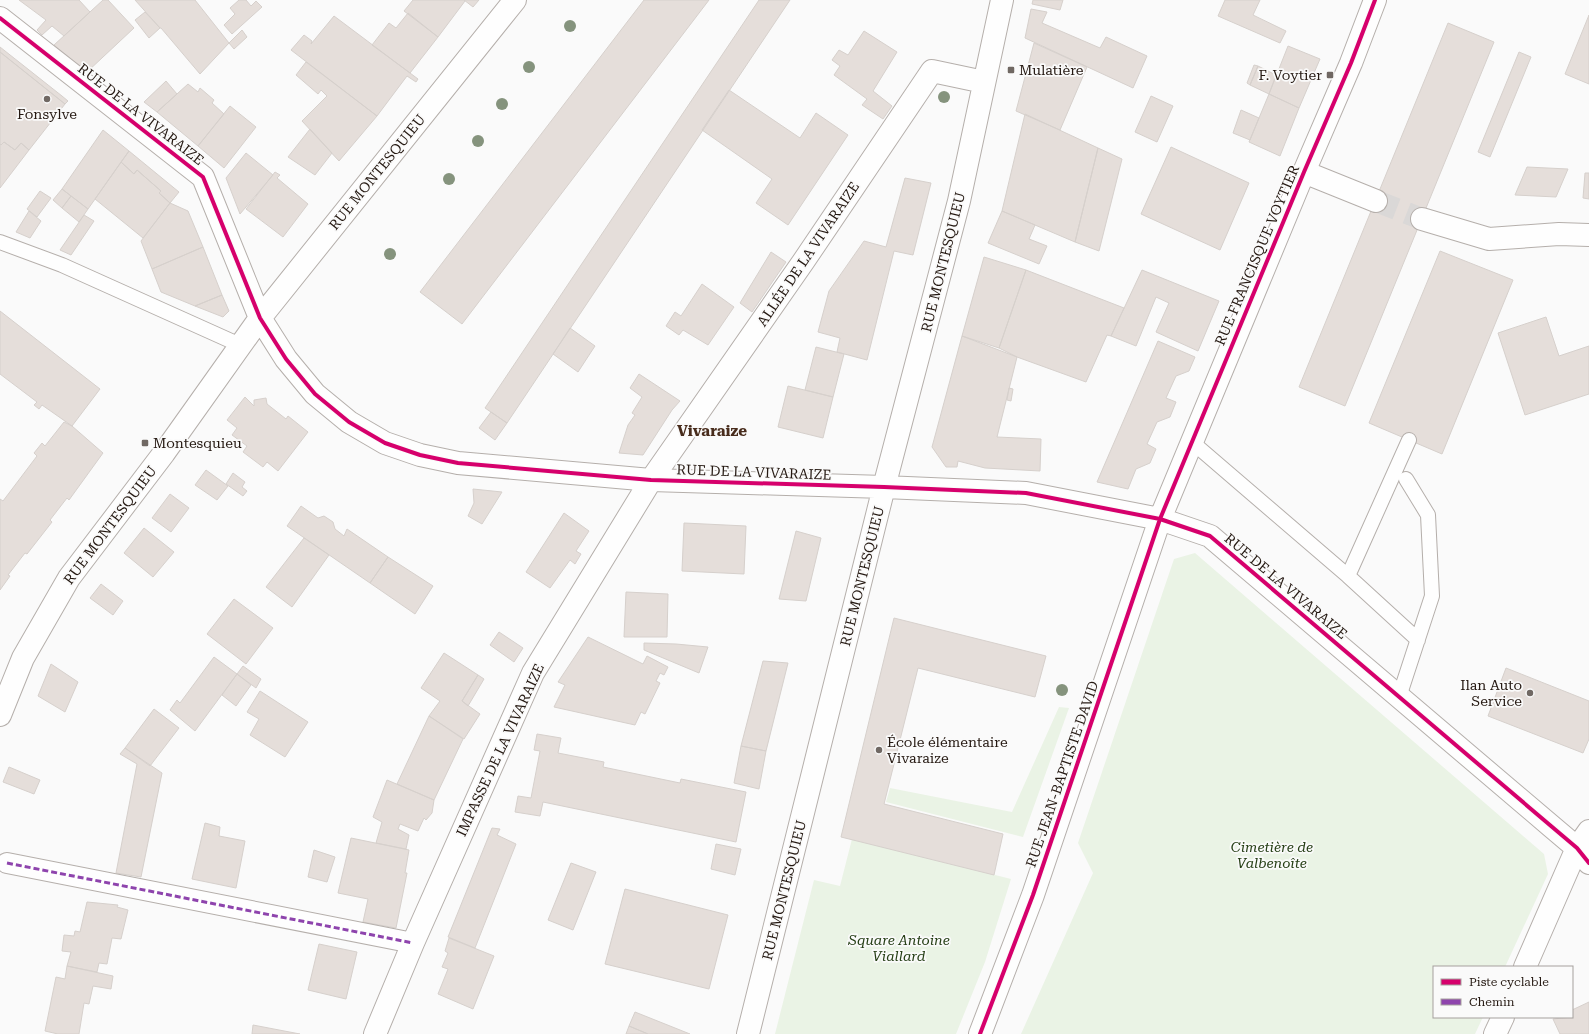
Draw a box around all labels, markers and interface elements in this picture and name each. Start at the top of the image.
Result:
street label: RUE DE LA VIVARAIZE [75,60,207,168]
place label: Mulatière [1019,62,1084,78]
marker: Mulatière [1006,65,1016,75]
place label: F. Voytier [1259,67,1322,83]
marker: F. Voytier [1325,70,1335,80]
marker: Fonsylve [42,94,52,104]
place label: Fonsylve [17,106,77,122]
street label: RUE MONTESQUIEU [326,111,428,233]
street label: RUE FRANCISQUE VOYTIER [1212,162,1302,348]
street label: ALLÉE DE LA VIVARAIZE [754,179,862,329]
street label: RUE MONTESQUIEU [918,190,968,334]
district label: Vivaraize [677,422,747,440]
place label: Montesquieu [153,435,242,451]
marker: Montesquieu [140,438,150,448]
street label: RUE DE LA VIVARAIZE [676,461,832,483]
street label: RUE MONTESQUIEU [60,463,160,587]
street label: RUE MONTESQUIEU [837,504,887,648]
street label: RUE DE LA VIVARAIZE [1221,530,1351,642]
street label: IMPASSE DE LA VIVARAIZE [453,661,547,839]
place label: Ilan Auto Service [1460,677,1522,709]
street label: RUE JEAN-BAPTISTE DAVID [1023,679,1102,869]
marker: Ilan Auto Service [1525,688,1535,698]
place label: École élémentaire Vivaraize [887,734,1008,766]
marker: École élémentaire Vivaraize [874,745,884,755]
street label: RUE MONTESQUIEU [759,818,809,962]
park label: Cimetière de Valbenoîte [1231,839,1313,871]
park label: Square Antoine Viallard [847,932,950,964]
legend [1433,966,1573,1018]
text: Piste cyclable [1469,975,1549,989]
text: Chemin [1469,995,1515,1009]

